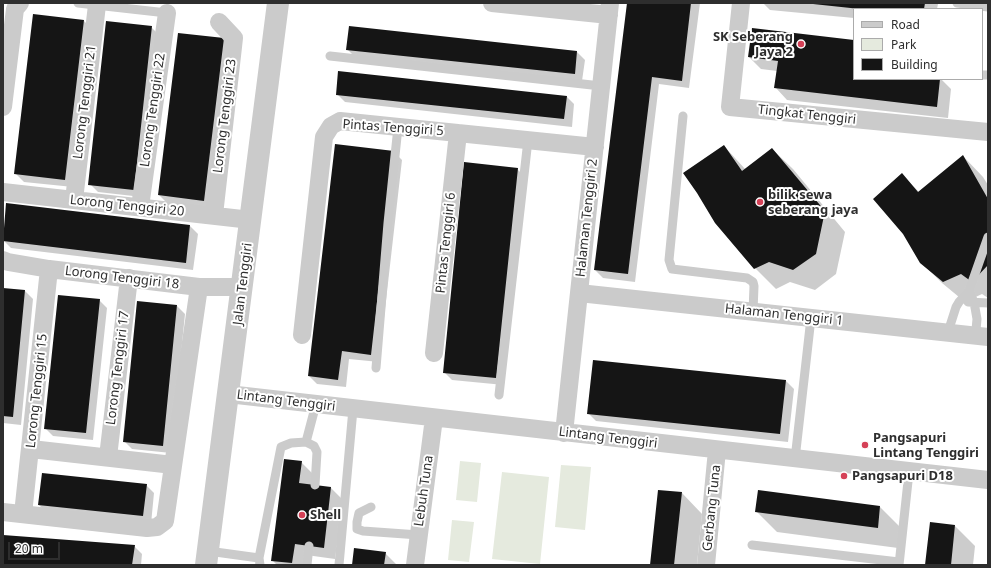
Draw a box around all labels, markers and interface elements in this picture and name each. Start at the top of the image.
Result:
legend [853,8,983,80]
text: Road [891,16,920,33]
place label: SK Seberang Jaya 2 [713,29,793,60]
text: Park [891,36,916,53]
marker: SK Seberang Jaya 2 [796,39,806,49]
street label: Lorong Tenggiri 21 [70,44,100,160]
street label: Lorong Tenggiri 22 [137,52,169,168]
text: Building [891,56,938,73]
street label: Lorong Tenggiri 23 [210,58,240,174]
street label: Tingkat Tenggiri [757,102,857,128]
street label: Pintas Tenggiri 5 [342,117,444,139]
street label: Halaman Tenggiri 2 [573,158,601,278]
place label: bilik sewa seberang jaya [768,187,859,218]
street label: Lorong Tenggiri 20 [69,192,185,220]
street label: Pintas Tenggiri 6 [433,192,459,294]
marker: bilik sewa seberang jaya [755,197,765,207]
street label: Jalan Tenggiri [230,242,256,326]
street label: Lorong Tenggiri 18 [64,263,180,293]
street label: Halaman Tenggiri 1 [724,301,844,329]
street label: Lorong Tenggiri 17 [103,310,133,426]
street label: Lorong Tenggiri 15 [23,333,51,449]
street label: Lintang Tenggiri [236,387,336,415]
street label: Lintang Tenggiri [558,424,658,452]
place label: Pangsapuri Lintang Tenggiri [873,430,979,461]
marker: Pangsapuri Lintang Tenggiri [860,440,870,450]
street label: Lebuh Tuna [411,454,437,528]
street label: Gerbang Tuna [700,464,724,552]
place label: Pangsapuri D18 [852,468,953,484]
marker: Pangsapuri D18 [839,471,849,481]
place label: Shell [310,507,341,523]
marker: Shell [297,510,307,520]
scale bar [10,534,62,560]
text: 20 m [15,540,43,557]

